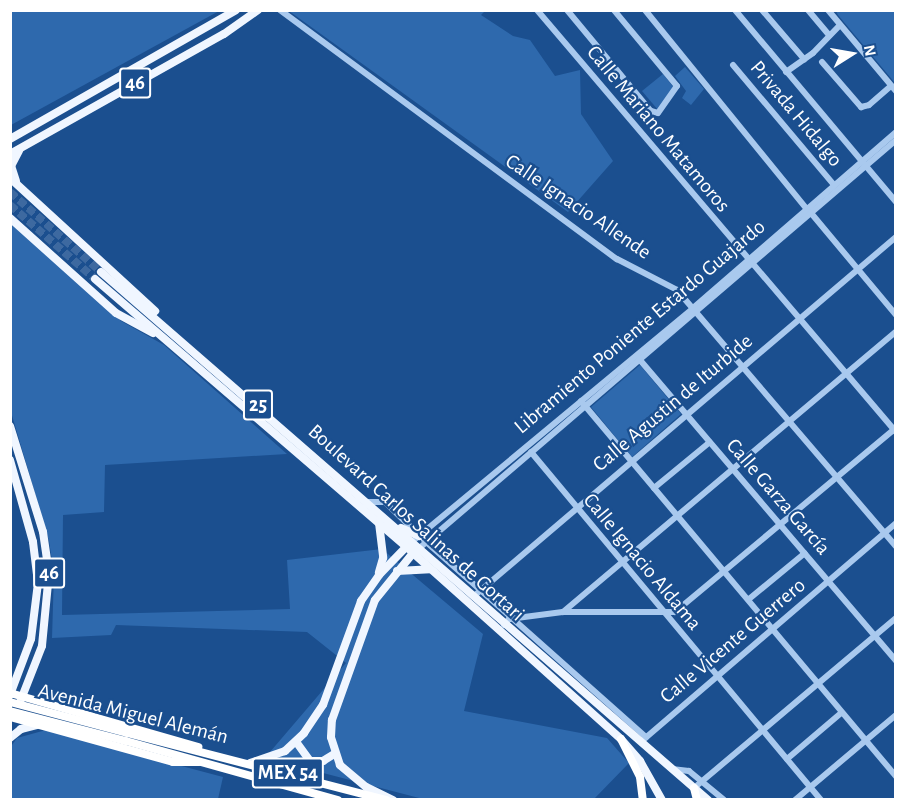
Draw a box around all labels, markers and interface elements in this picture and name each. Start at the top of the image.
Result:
north arrow [822,24,882,84]
street label: Calle Mariano Matamoros [581,40,735,218]
text: N [861,44,879,58]
street label: Privada Hidalgo [744,56,848,172]
road number: 46 [118,66,152,100]
street label: Calle Ignacio Allende [500,149,656,265]
street label: Libramiento Poniente Estardo Guajardo [509,214,771,440]
street label: Calle Agustin de Iturbide [588,329,758,477]
road number: 25 [242,388,274,422]
street label: Boulevard Carlos Salinas de Gortari [303,419,529,627]
street label: Calle Garza García [721,434,835,560]
street label: Calle Ignacio Aldama [577,488,707,636]
road number: 46 [32,556,66,590]
street label: Calle Vicente Guerrero [655,573,811,709]
street label: Avenida Miguel Alemán [35,678,231,750]
road number: MEX 54 [250,756,326,790]

